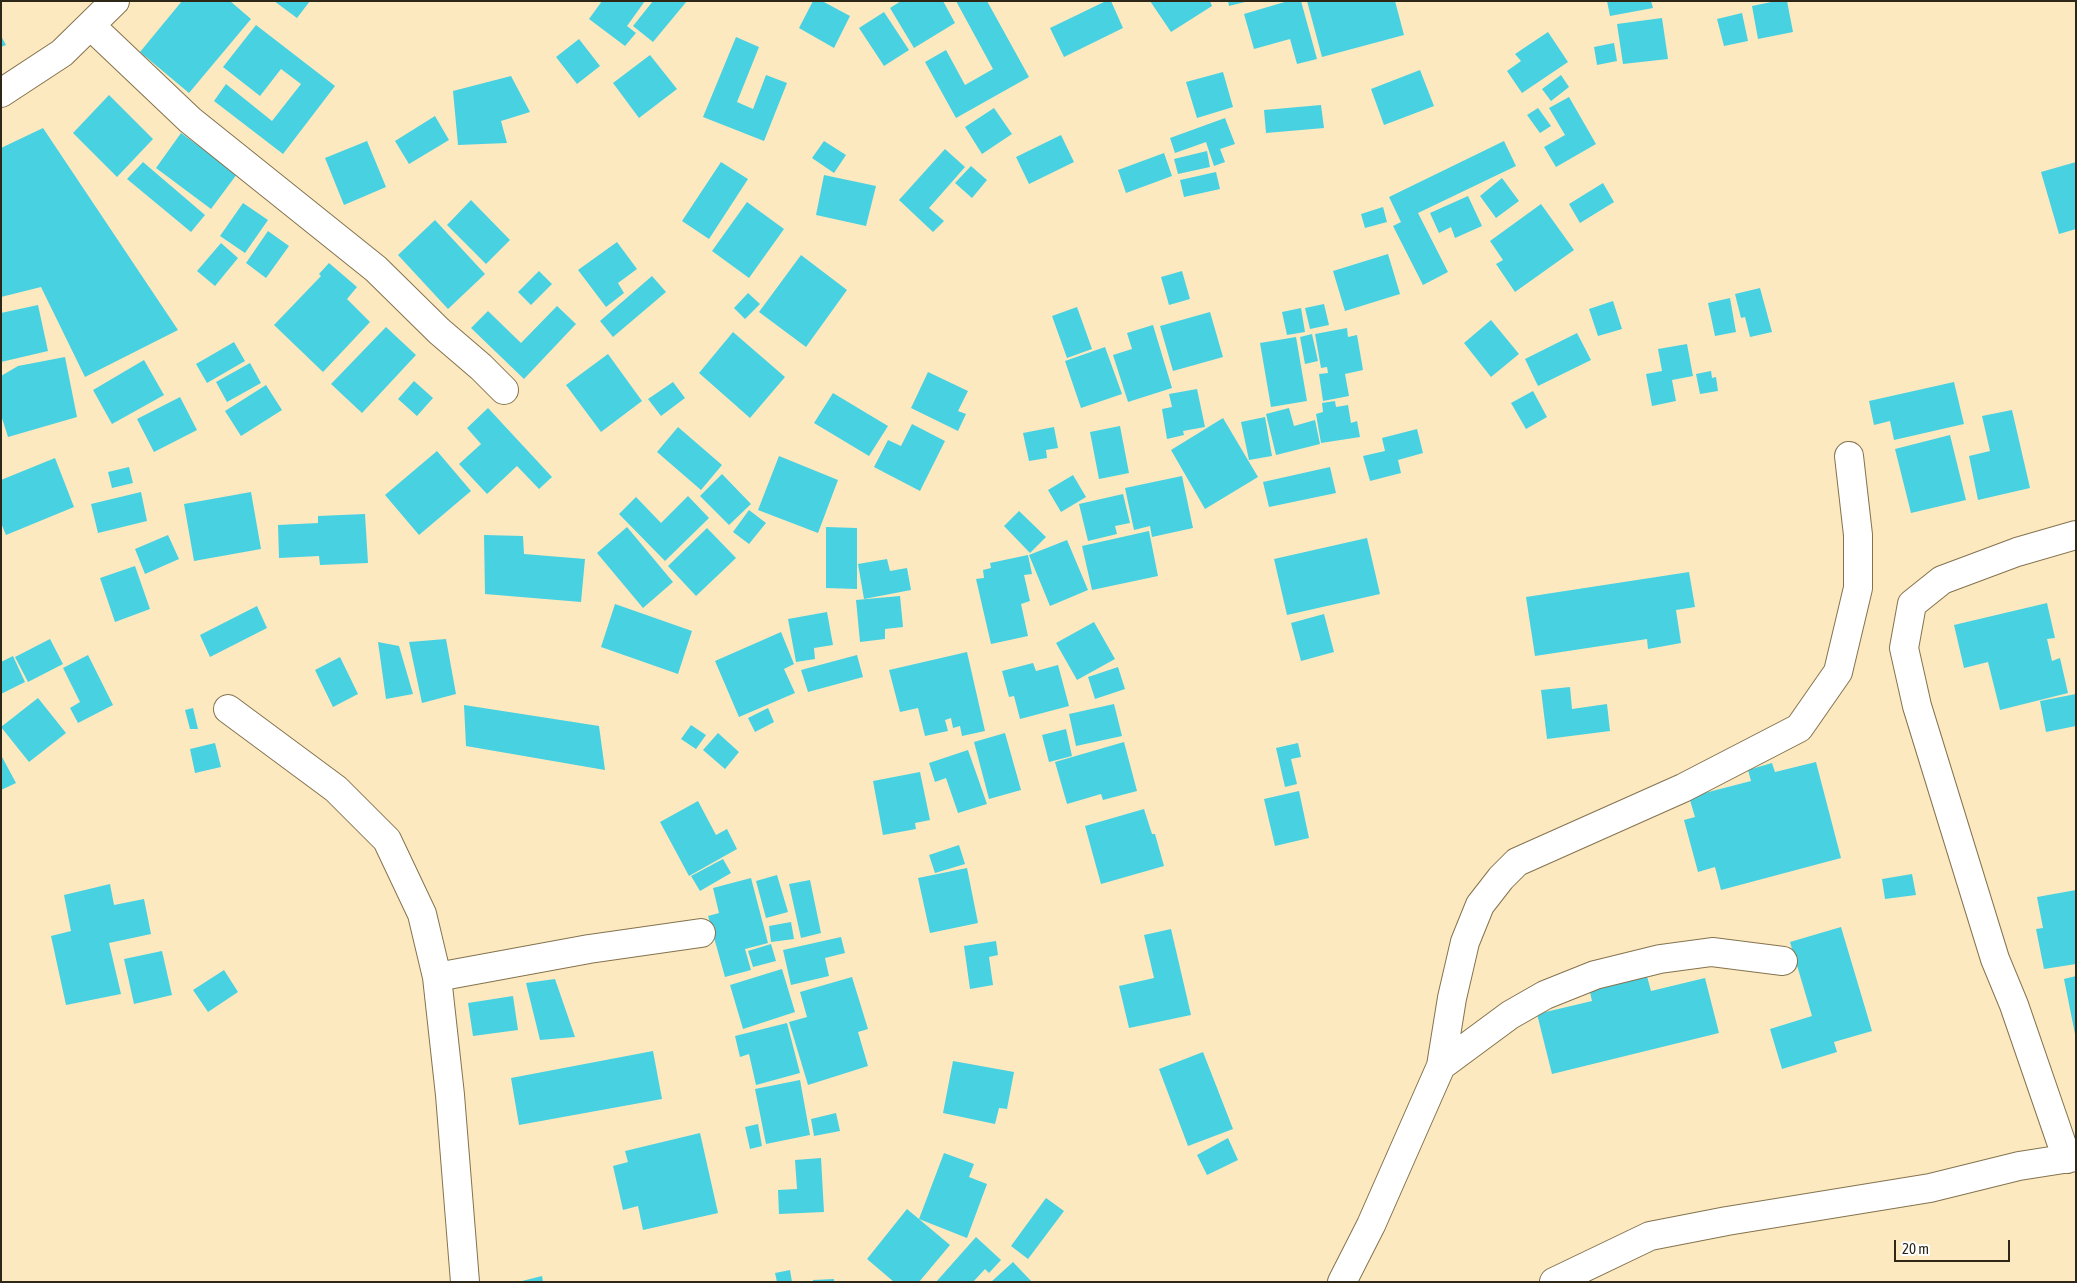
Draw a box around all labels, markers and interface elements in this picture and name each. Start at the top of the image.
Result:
scale bar [1897,1230,2013,1262]
text: 20 m [1902,1240,1929,1257]

